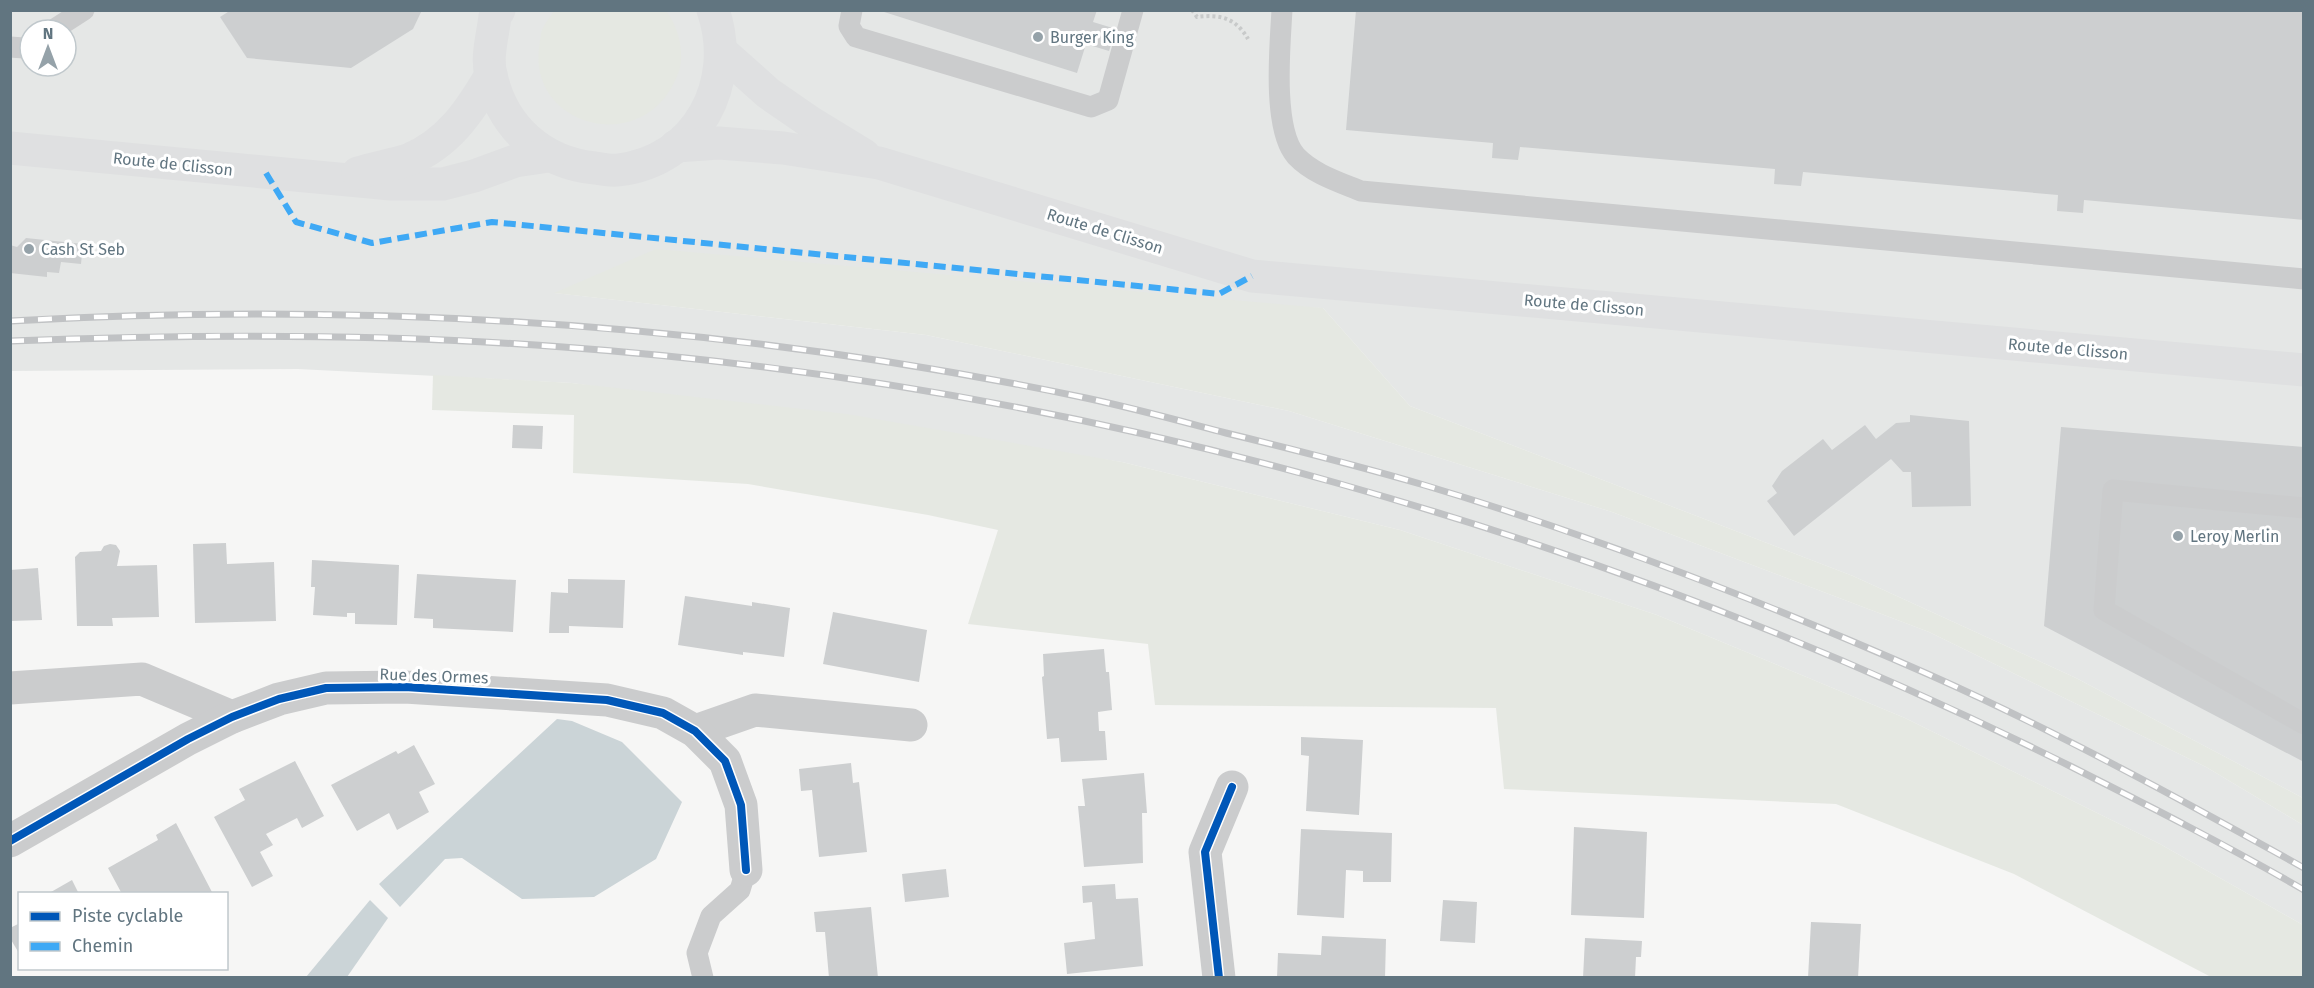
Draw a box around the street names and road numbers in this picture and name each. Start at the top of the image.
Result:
street label: Route de Clisson [112,148,234,180]
street label: Route de Clisson [1045,204,1165,258]
street label: Route de Clisson [1523,290,1645,320]
street label: Route de Clisson [2007,334,2129,364]
street label: Rue des Ormes [379,665,489,687]

